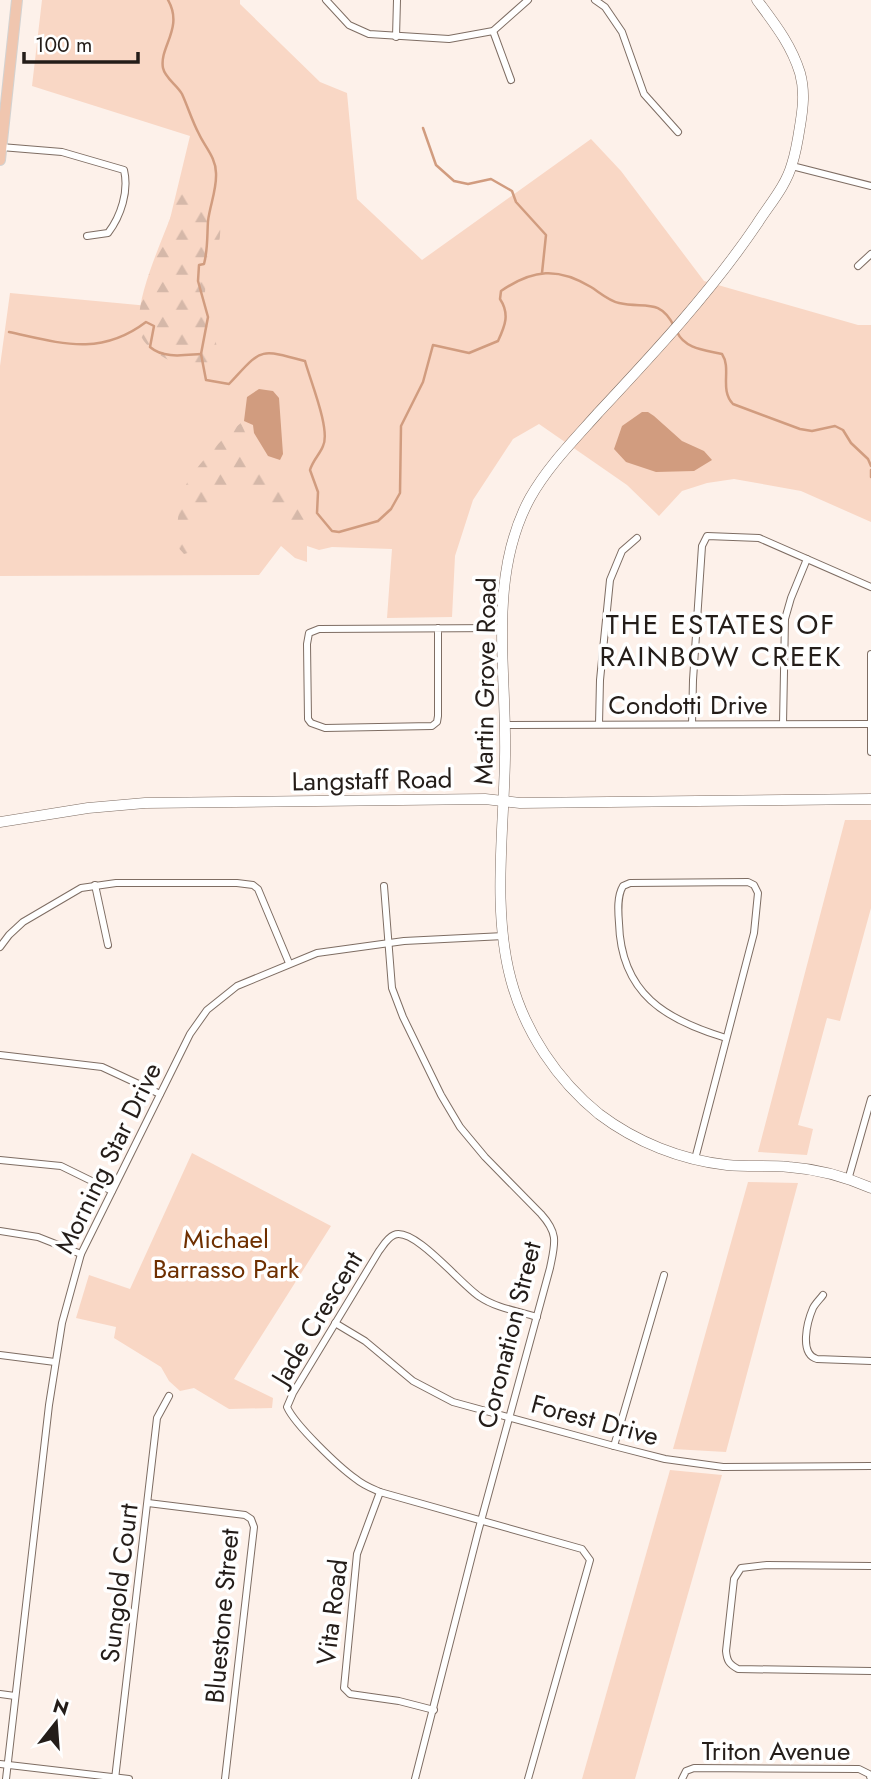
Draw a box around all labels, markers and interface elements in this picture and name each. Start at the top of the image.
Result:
scale bar [24,21,138,65]
text: 100 m [35,30,92,60]
street label: Martin Grove Road [464,577,506,785]
district label: THE ESTATES OF RAINBOW CREEK [599,604,843,677]
street label: Condotti Drive [608,686,768,724]
street label: Langstaff Road [291,760,453,800]
street label: Morning Star Drive [45,1056,171,1260]
park label: Michael Barrasso Park [153,1220,300,1288]
street label: Coronation Street [467,1237,551,1433]
street label: Jade Crescent [260,1243,372,1395]
street label: Forest Drive [527,1385,663,1455]
street label: Sungold Court [90,1501,148,1665]
street label: Bluestone Street [195,1526,249,1705]
street label: Vita Road [307,1557,357,1667]
north arrow [21,1688,91,1758]
text: N [50,1692,72,1722]
street label: Triton Avenue [702,1732,850,1770]

